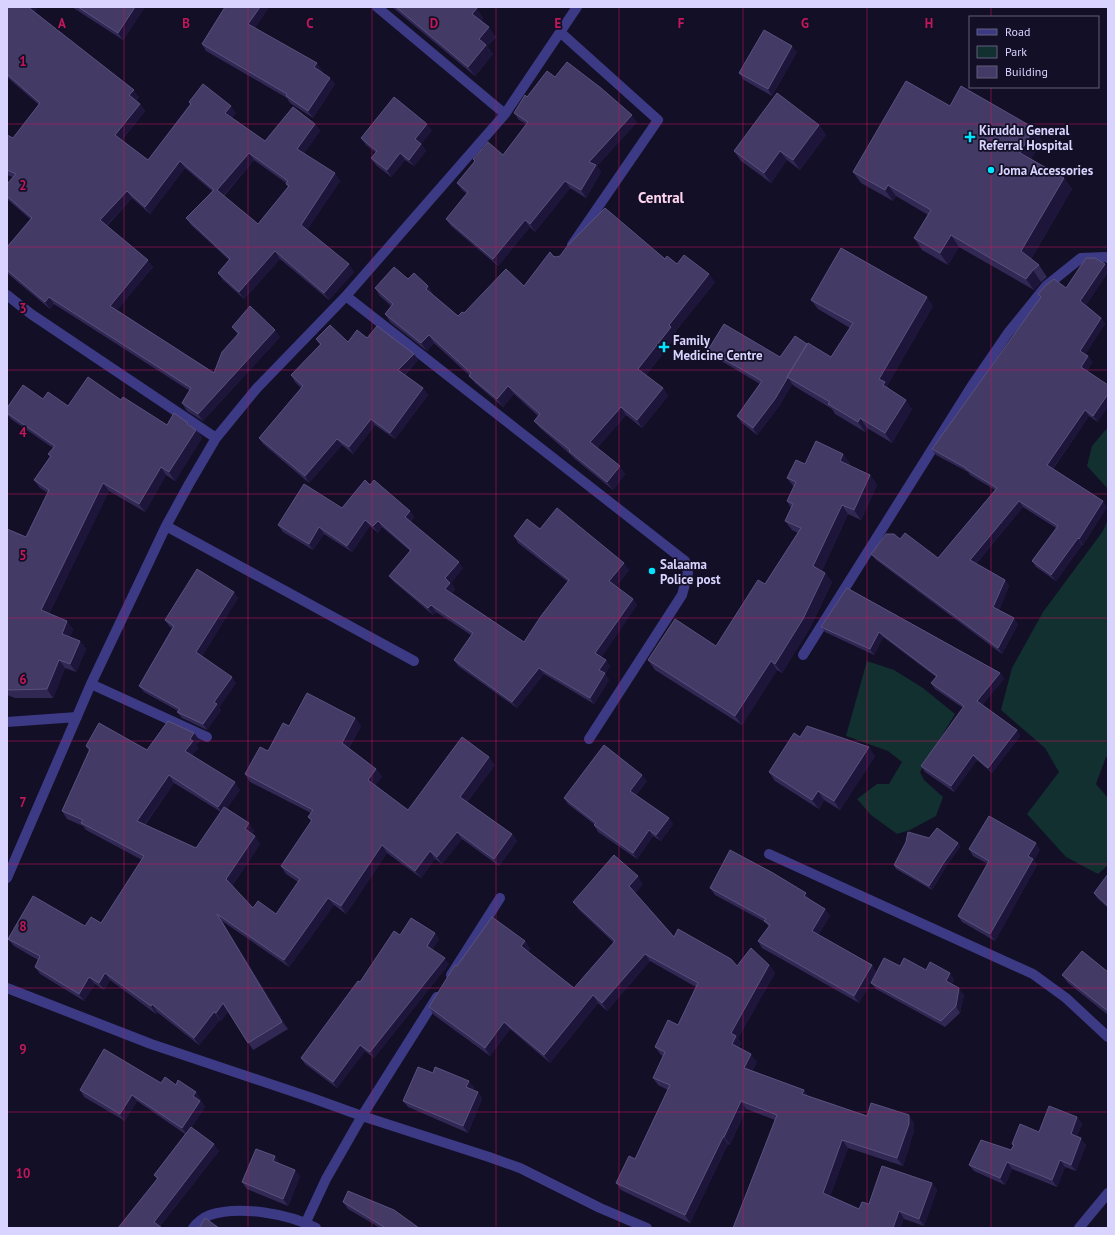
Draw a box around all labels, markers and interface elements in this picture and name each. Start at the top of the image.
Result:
text: A [58,15,66,32]
text: B [182,15,190,32]
text: C [306,15,314,32]
text: D [430,15,438,32]
text: E [555,15,562,32]
text: F [678,15,685,32]
text: G [801,15,809,32]
text: H [925,15,933,32]
legend [969,16,1099,88]
text: Road [1005,24,1030,39]
text: Park [1005,44,1027,59]
text: 1 [19,53,27,70]
text: Building [1005,64,1048,79]
place label: Kiruddu General Referral Hospital [979,122,1073,154]
marker: Kiruddu General Referral Hospital [964,131,976,143]
place label: Joma Accessories [998,162,1094,179]
marker: Joma Accessories [986,165,996,175]
text: 2 [19,177,27,194]
district label: Central [638,188,685,207]
text: 3 [19,300,27,317]
place label: Family Medicine Centre [673,332,763,364]
marker: Family Medicine Centre [658,341,670,353]
text: 4 [19,424,27,441]
text: 5 [19,547,27,564]
place label: Salaama Police post [660,556,721,588]
marker: Salaama Police post [647,566,657,576]
text: 6 [19,671,27,688]
text: 7 [19,794,27,811]
text: 8 [19,918,27,935]
text: 9 [19,1041,27,1058]
text: 10 [16,1165,30,1182]

